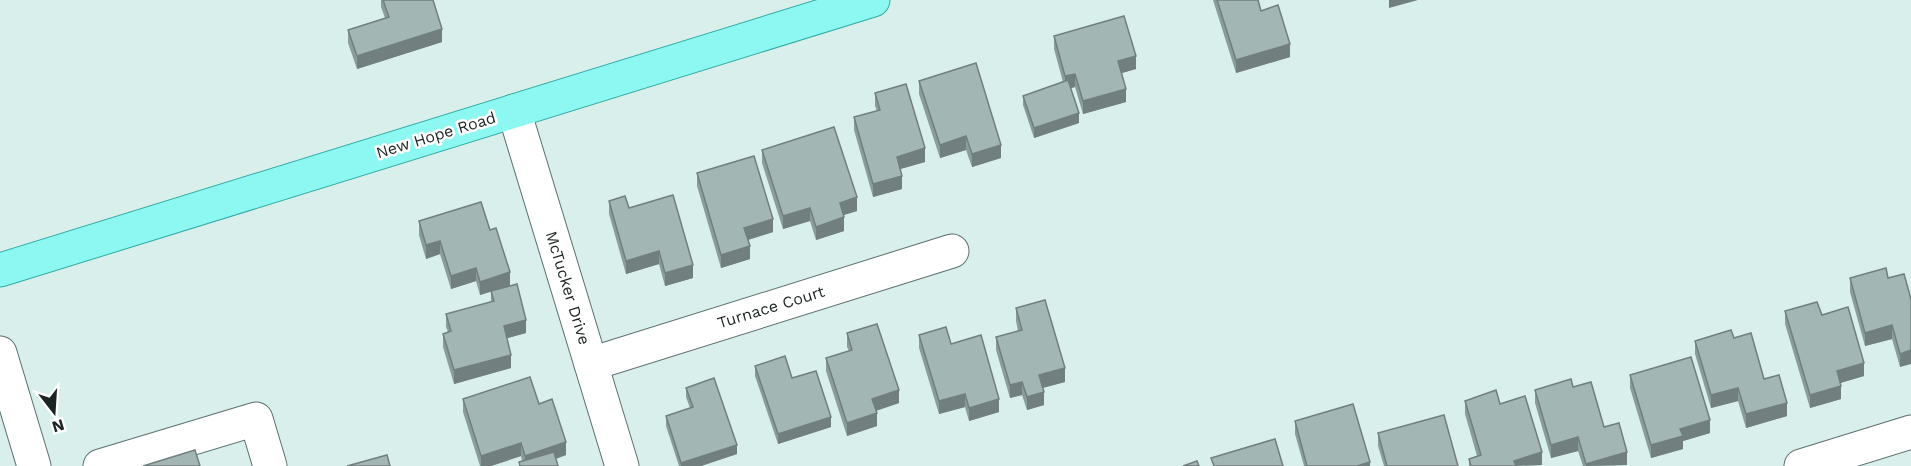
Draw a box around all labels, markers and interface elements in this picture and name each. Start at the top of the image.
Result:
street label: New Hope Road [374,108,498,162]
street label: McTucker Drive [542,229,594,347]
street label: Turnace Court [715,282,827,332]
north arrow [24,382,84,442]
text: N [50,415,67,437]

